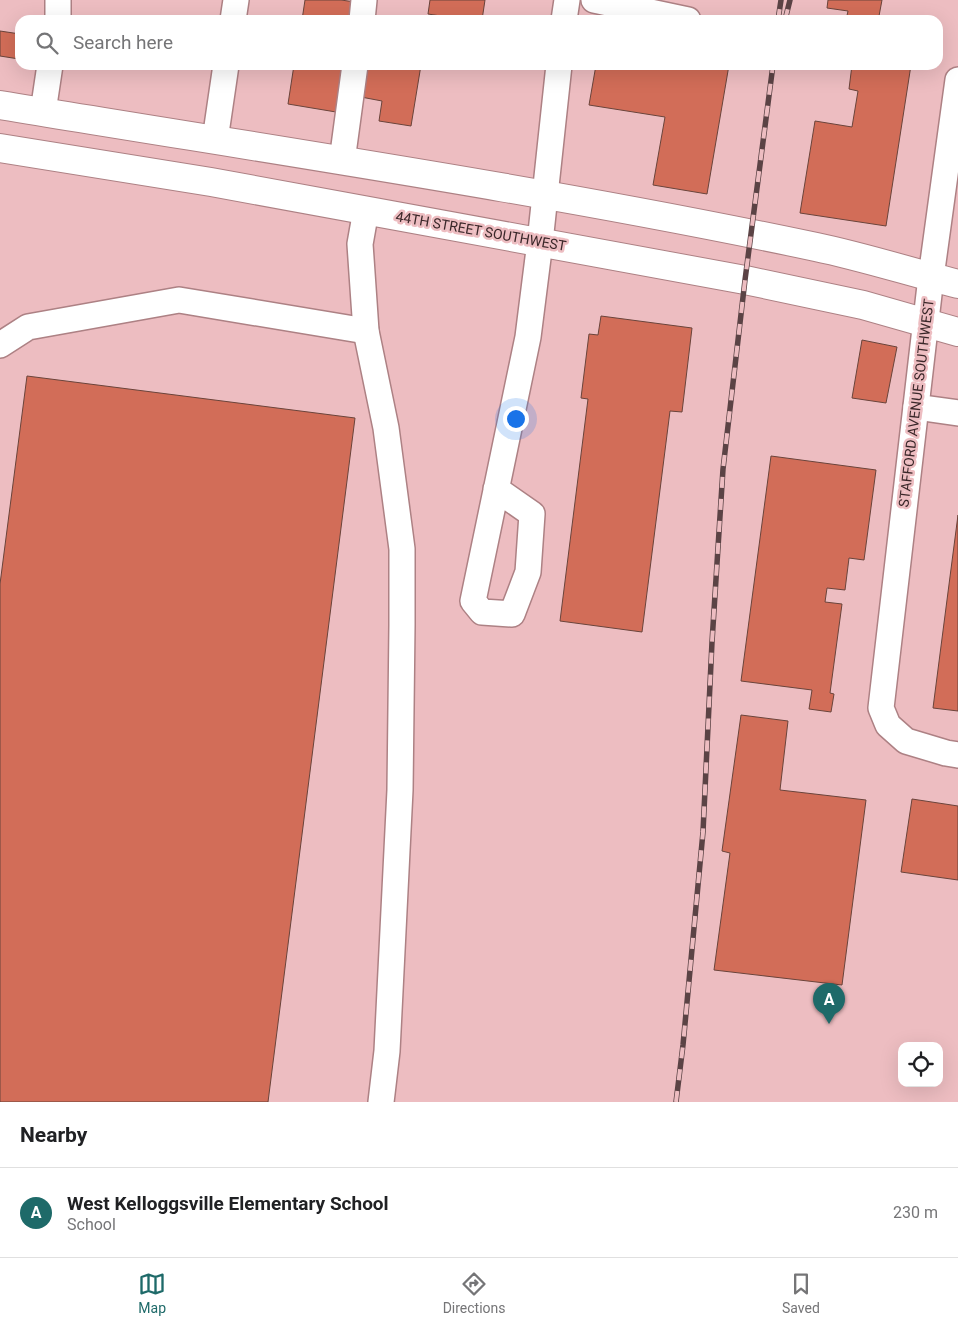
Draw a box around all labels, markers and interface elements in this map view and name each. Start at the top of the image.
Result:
search box [15,15,943,70]
icon: search [33,29,61,57]
text: Search here [73,31,173,54]
street label: 44TH STREET SOUTHWEST [394,208,568,254]
street label: STAFFORD AVENUE SOUTHWEST [895,297,937,508]
your location [503,406,529,432]
pin: A [813,983,845,1024]
map controls [898,1042,943,1087]
button: locate [898,1042,943,1087]
text: Nearby [20,1123,87,1147]
text: West Kelloggsville Elementary School [67,1192,389,1215]
text: A [31,1203,41,1222]
text: 230 m [893,1203,938,1222]
text: School [67,1215,116,1234]
tab: Map [138,1270,166,1316]
tab: Directions [443,1270,506,1316]
tab: Saved [782,1270,820,1316]

